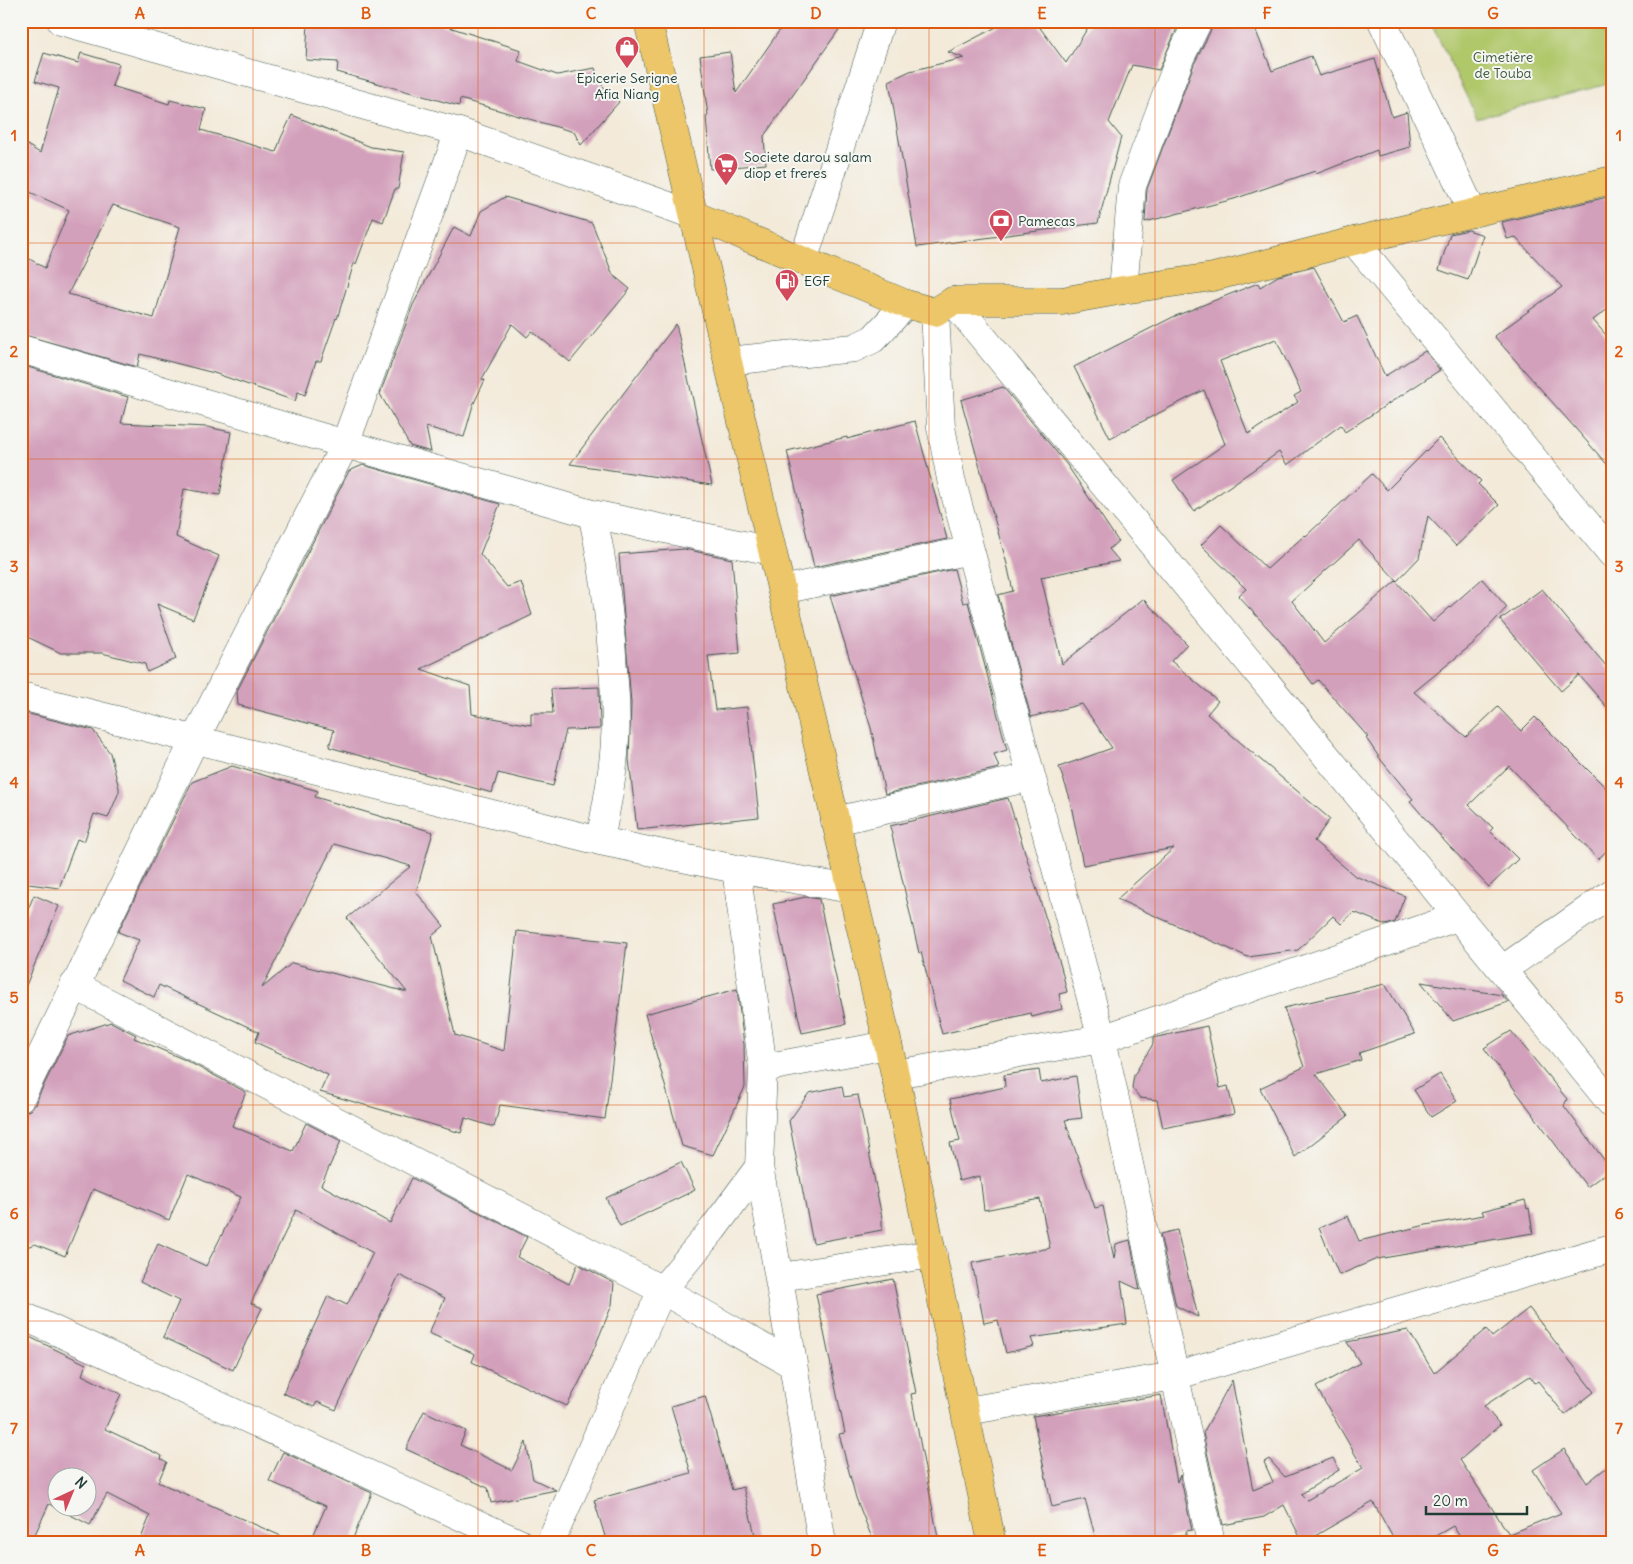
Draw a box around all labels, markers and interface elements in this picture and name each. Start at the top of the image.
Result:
text: A [135,3,145,23]
text: B [361,3,372,23]
text: C [586,3,597,23]
text: D [810,3,822,23]
text: E [1037,3,1047,23]
text: F [1262,3,1272,23]
text: G [1487,3,1499,23]
shop icon: Epicerie Serigne Afia Niang [614,35,640,69]
park label: Cimetière de Touba [1473,48,1533,82]
place label: Epicerie Serigne Afia Niang [576,69,678,103]
text: 1 [11,125,17,145]
text: 1 [1616,125,1622,145]
place label: Societe darou salam diop et freres [744,148,872,182]
supermarket icon: Societe darou salam diop et freres [713,152,739,186]
bank icon: Pamecas [988,208,1014,242]
place label: Pamecas [1018,212,1075,230]
fuel station icon: EGF [774,268,800,302]
place label: EGF [804,272,830,290]
text: 2 [10,341,19,361]
text: 2 [1615,341,1624,361]
text: 3 [9,556,19,576]
text: 3 [1614,556,1624,576]
text: 4 [9,772,19,792]
text: 4 [1614,772,1624,792]
text: 5 [9,987,19,1007]
text: 5 [1614,987,1624,1007]
text: 6 [9,1203,19,1223]
text: 6 [1614,1203,1624,1223]
text: 7 [10,1418,18,1438]
text: 7 [1615,1418,1623,1438]
north arrow [48,1466,98,1516]
text: N [71,1473,91,1492]
scale bar [1426,1484,1527,1516]
text: 20 m [1433,1491,1468,1510]
text: A [135,1540,145,1560]
text: B [361,1540,372,1560]
text: C [586,1540,597,1560]
text: D [810,1540,822,1560]
text: E [1037,1540,1047,1560]
text: F [1262,1540,1272,1560]
text: G [1487,1540,1499,1560]

